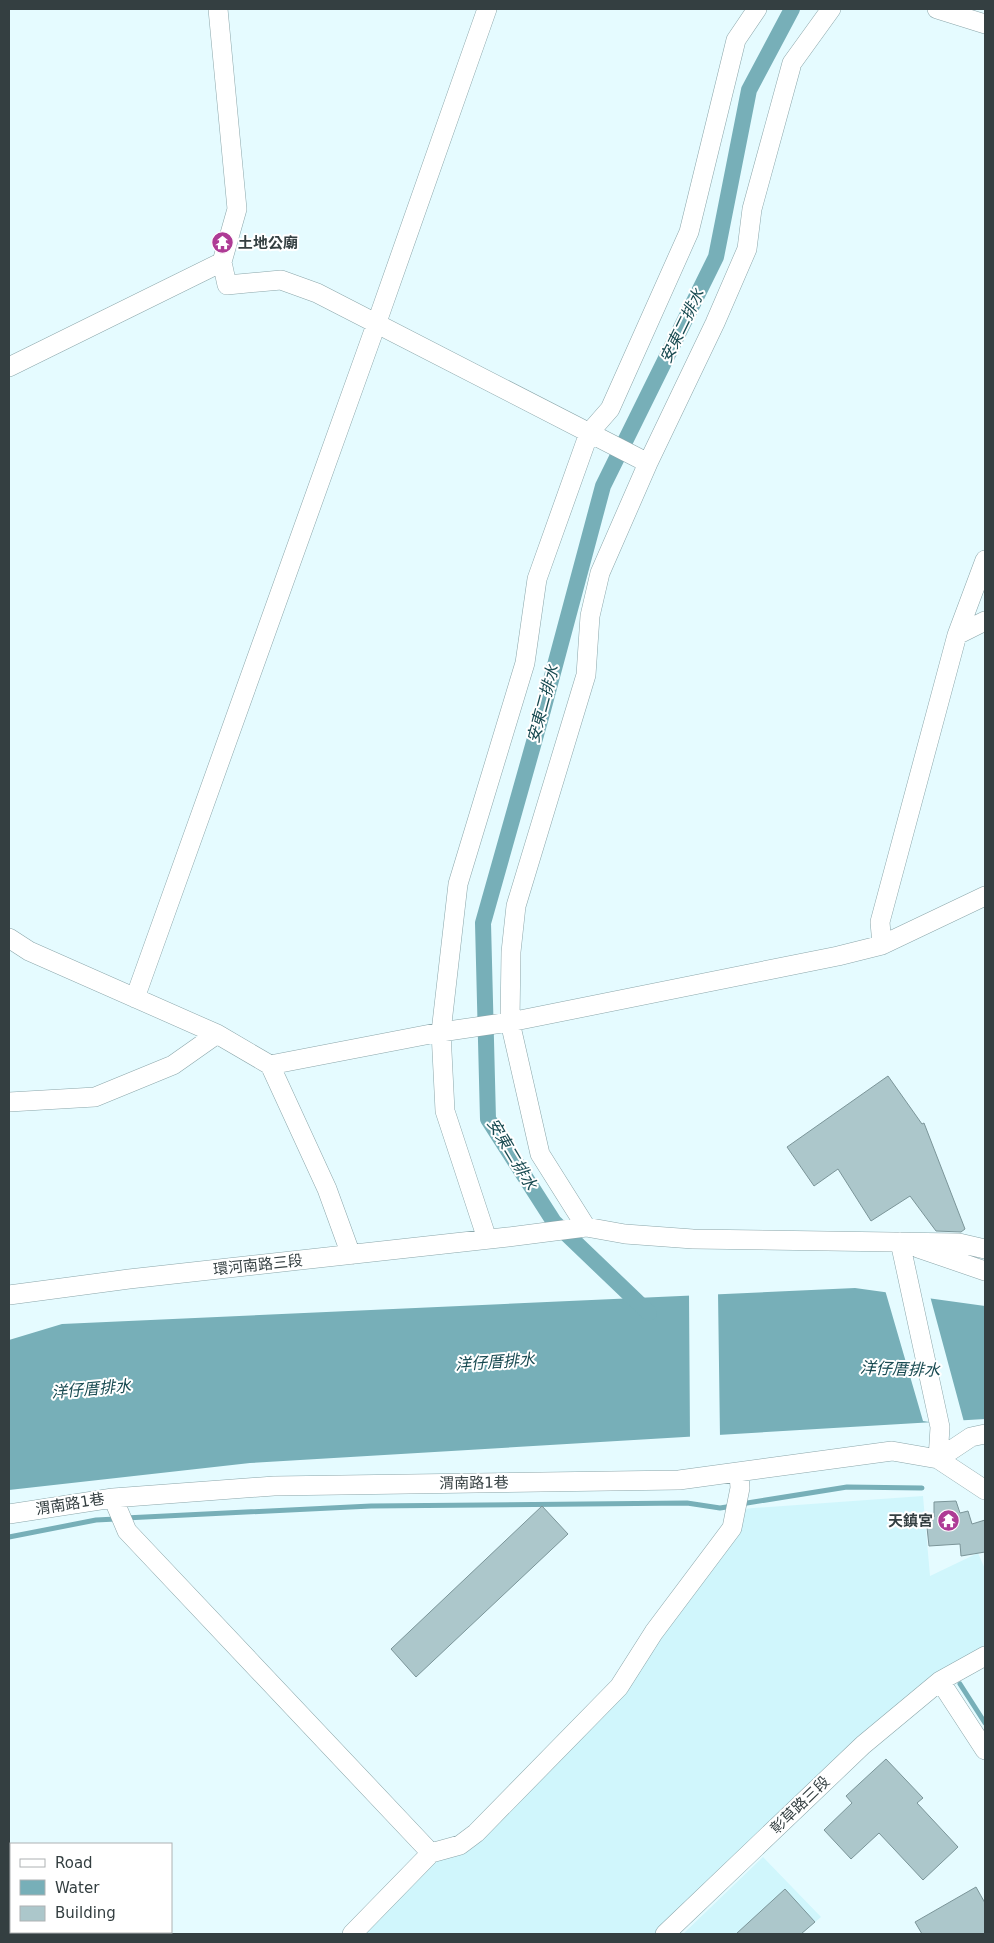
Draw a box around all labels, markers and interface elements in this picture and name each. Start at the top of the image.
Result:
temple icon: 土地公廟 [210,231,234,255]
place label: 土地公廟 [238,234,298,252]
water label: 安東二排水 [656,285,709,366]
water label: 安東二排水 [523,662,563,745]
water label: 安東二排水 [483,1115,541,1194]
street label: 環河南路三段 [212,1251,304,1279]
water label: 洋仔厝排水 [454,1350,537,1374]
water label: 洋仔厝排水 [860,1358,941,1380]
water label: 洋仔厝排水 [50,1376,133,1402]
street label: 渭南路1巷 [439,1473,509,1493]
street label: 渭南路1巷 [34,1490,106,1518]
temple icon: 天鎮宮 [937,1509,961,1533]
place label: 天鎮宮 [888,1512,933,1530]
street label: 彰草路三段 [767,1772,833,1838]
legend [10,1843,172,1933]
text: Road [55,1854,93,1872]
text: Water [55,1879,100,1897]
text: Building [55,1904,116,1922]

